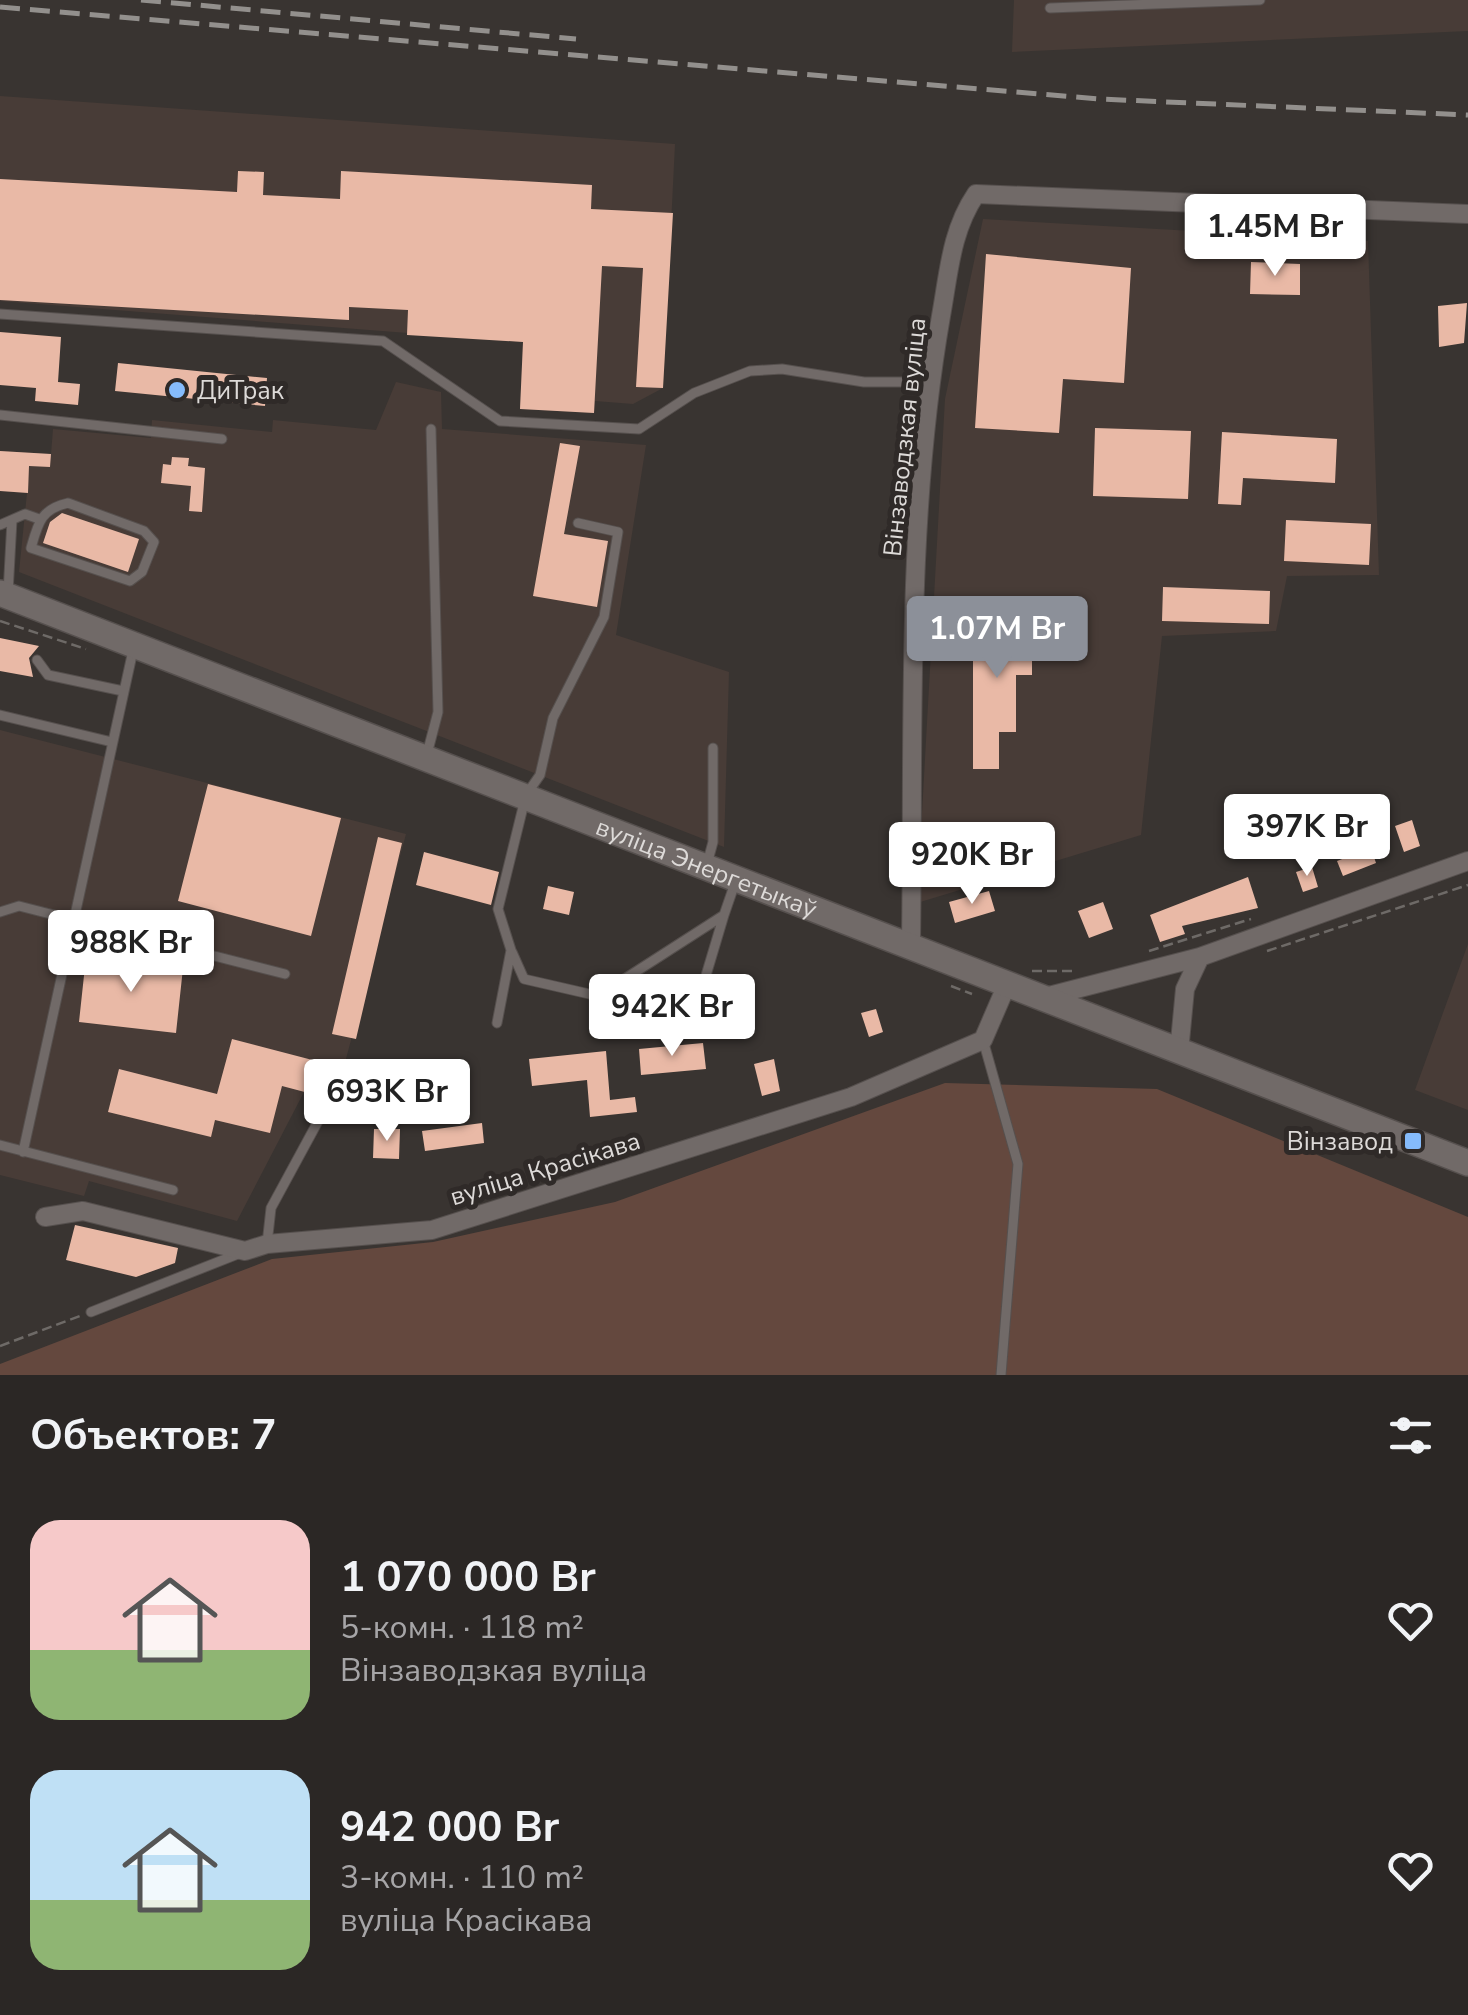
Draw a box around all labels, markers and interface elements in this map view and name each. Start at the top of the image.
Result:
pin: 1.45M Br [1172,194,1378,279]
text: 1.45M Br [1207,205,1343,248]
street label: Вінзаводзкая вуліца [876,316,934,558]
place label: ДиТрак [197,374,285,408]
marker: ДиТрак [166,379,188,401]
pin: 1.07M Br [894,596,1100,681]
text: 1.07M Br [929,607,1065,650]
pin: 397K Br [1215,794,1399,879]
text: 397K Br [1246,805,1368,848]
street label: вуліца Энергетыкаў [591,810,822,927]
pin: 920K Br [880,822,1064,907]
text: 920K Br [911,833,1033,876]
pin: 988K Br [39,910,223,995]
text: 988K Br [70,921,192,964]
pin: 942K Br [580,974,764,1059]
text: 942K Br [611,985,733,1028]
pin: 693K Br [295,1059,479,1144]
text: 693K Br [326,1070,448,1113]
street label: вуліца Красікава [446,1124,645,1214]
place label: Вінзавод [1287,1125,1393,1159]
marker: Вінзавод [1402,1130,1424,1152]
text: Объектов: 7 [30,1407,276,1464]
icon: filters [1383,1408,1438,1463]
text: 1 070 000 Br [340,1549,596,1606]
icon: home [110,1560,230,1680]
icon: heart [1383,1593,1438,1648]
text: 5-комн. · 118 m² [340,1606,584,1649]
text: Вінзаводзкая вуліца [340,1649,647,1692]
text: 942 000 Br [340,1799,559,1856]
icon: home [110,1810,230,1930]
icon: heart [1383,1843,1438,1898]
text: 3-комн. · 110 m² [340,1856,584,1899]
text: вуліца Красікава [340,1899,592,1942]

